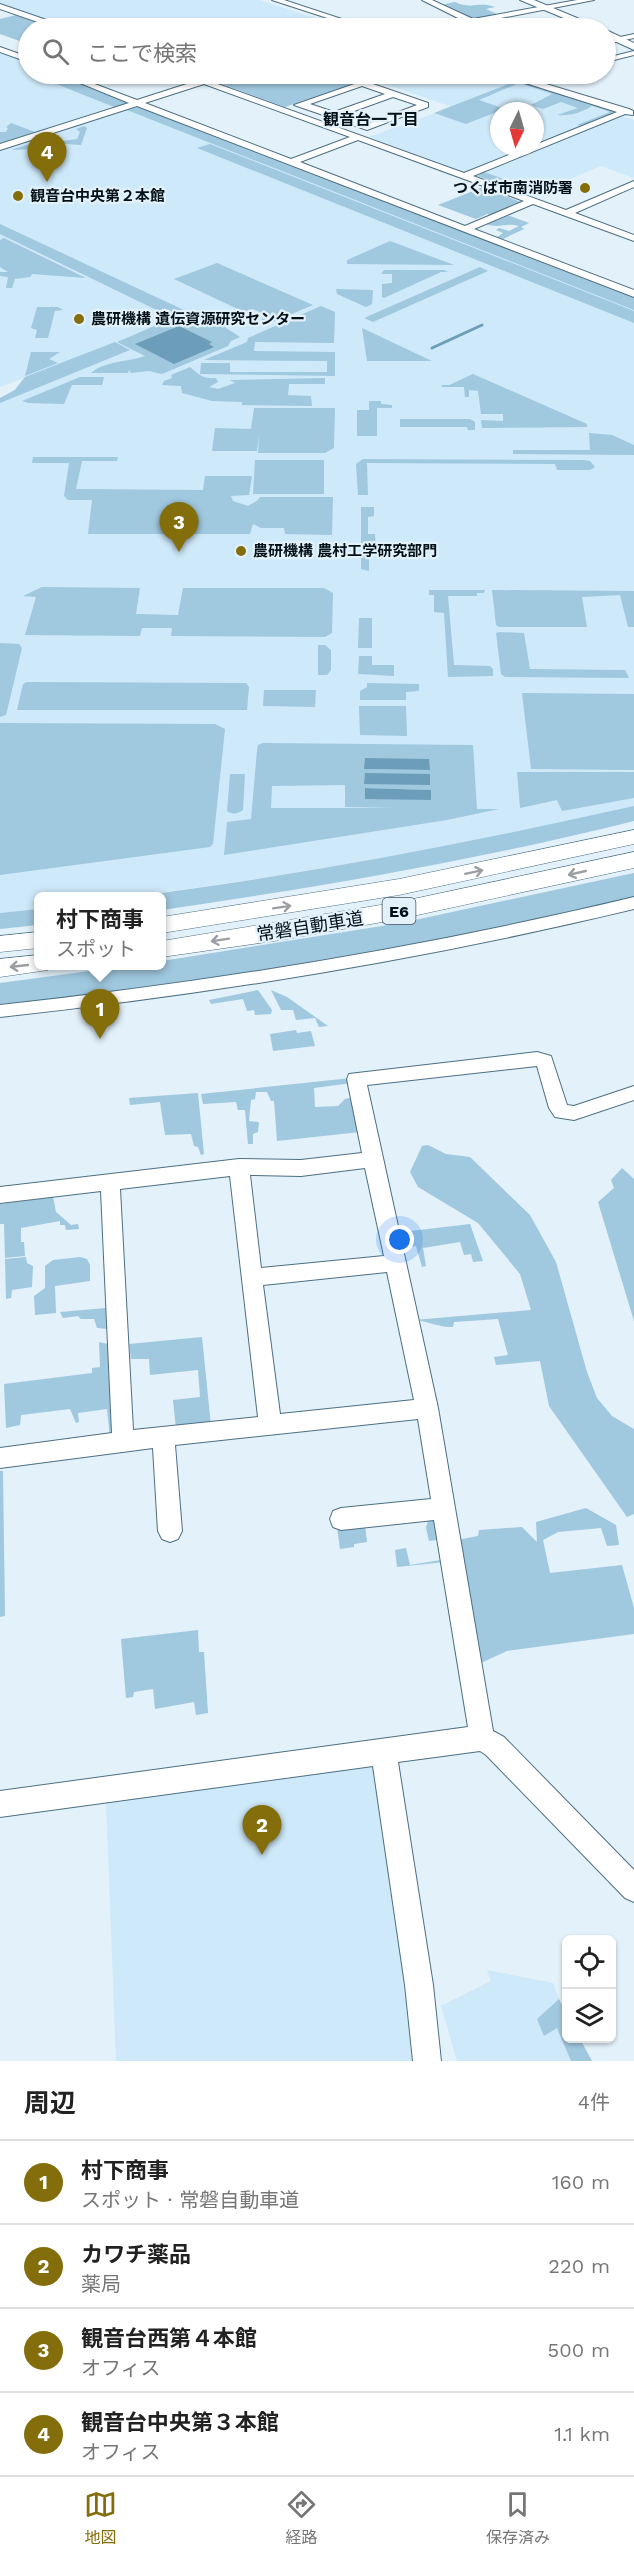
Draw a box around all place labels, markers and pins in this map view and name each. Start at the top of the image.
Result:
pin: 4 [28,132,66,182]
place label: つくば市南消防署 [453,179,573,197]
marker: つくば市南消防署 [578,181,592,195]
place label: 観音台中央第２本館 [30,187,165,205]
marker: 観音台中央第２本館 [11,189,25,203]
place label: 農研機構 遺伝資源研究センター [91,310,305,328]
marker: 農研機構 遺伝資源研究センター [72,312,86,326]
pin: 3 [160,502,198,552]
place label: 農研機構 農村工学研究部門 [253,542,437,560]
marker: 農研機構 農村工学研究部門 [234,544,248,558]
pin: 1 [80,990,120,1039]
pin: 2 [242,1806,282,1855]

